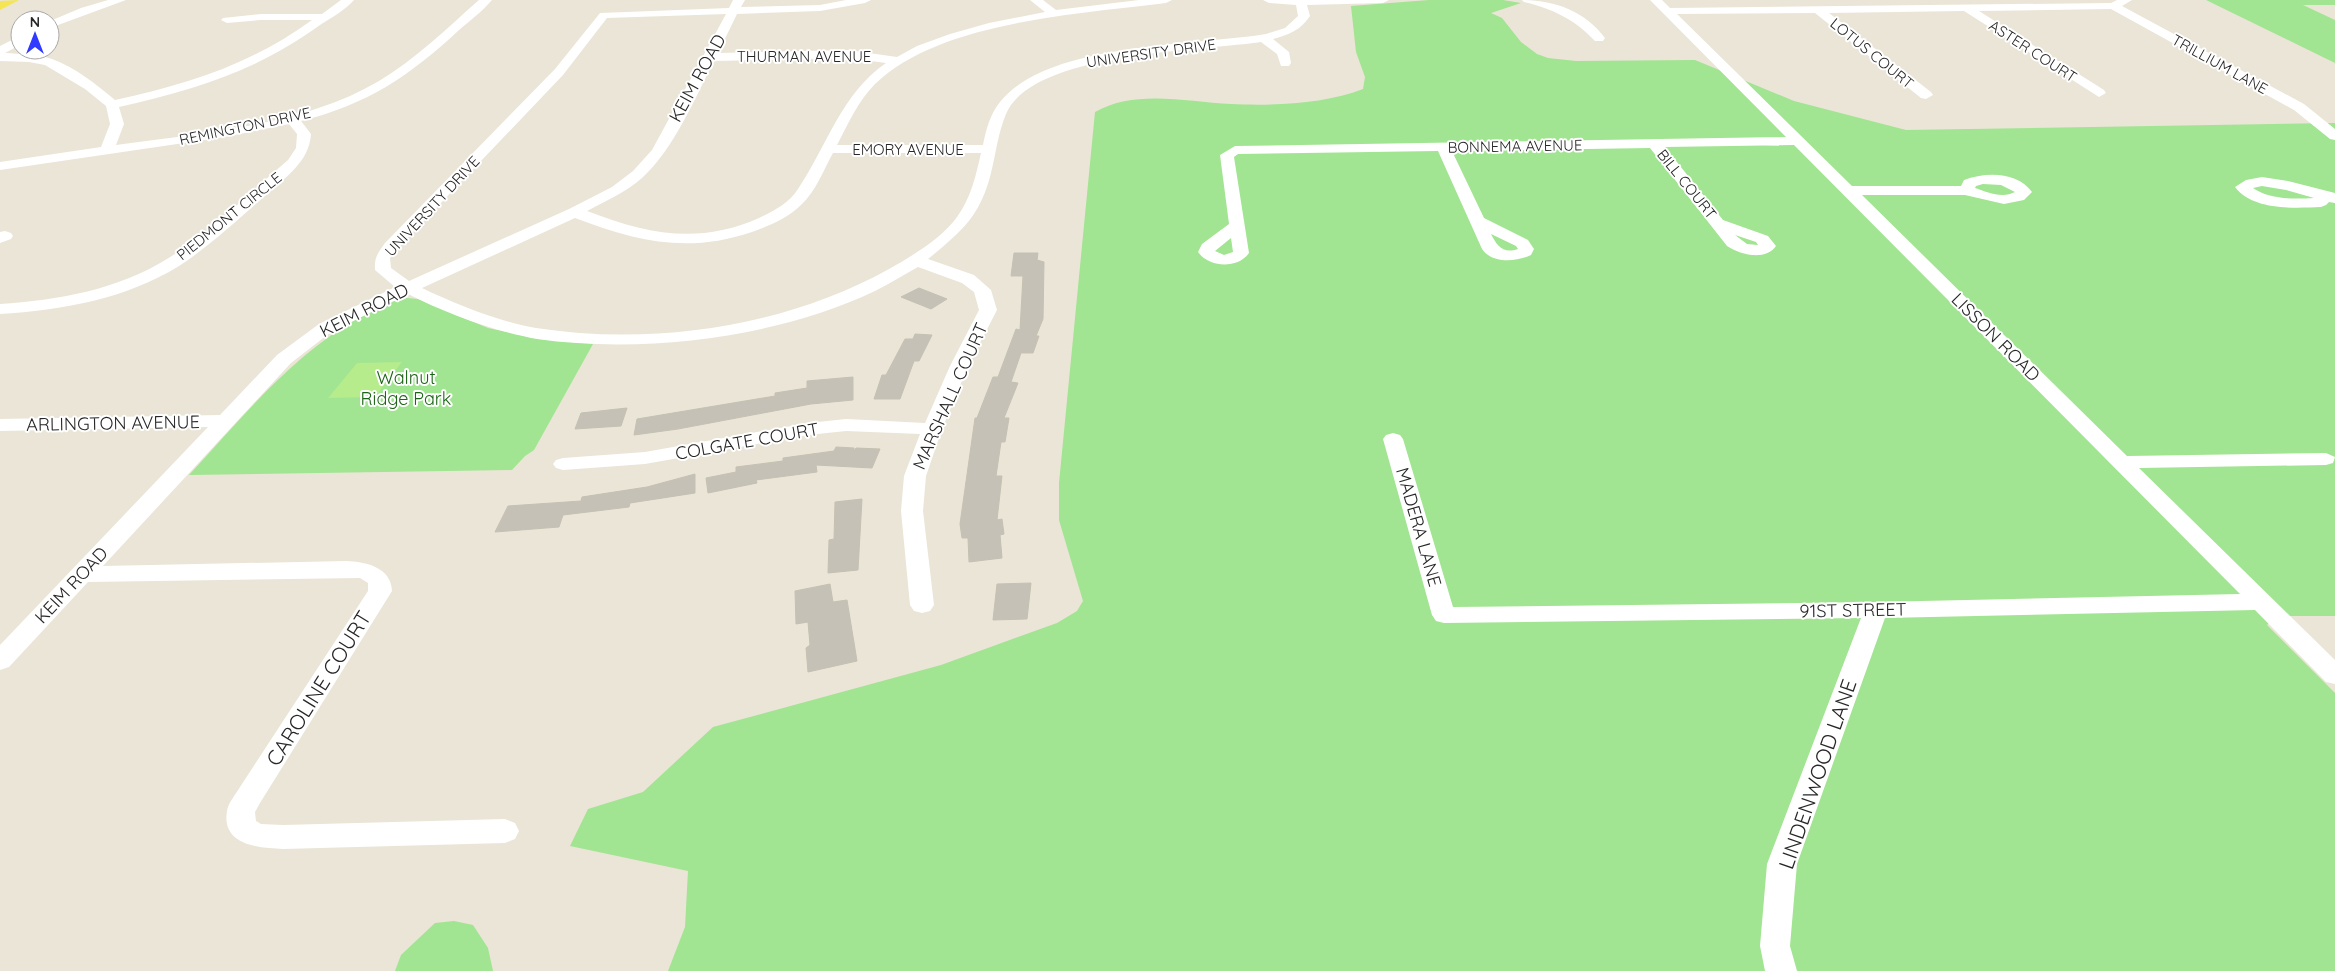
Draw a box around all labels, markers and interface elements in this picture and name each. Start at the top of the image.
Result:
north arrow [10,10,60,60]
text: N [30,13,40,31]
street label: LOTUS COURT [1826,14,1918,92]
street label: ASTER COURT [1986,16,2080,86]
street label: KEIM ROAD [663,30,731,126]
street label: TRILLIUM LANE [2169,30,2271,98]
street label: UNIVERSITY DRIVE [1085,34,1217,72]
street label: THURMAN AVENUE [737,47,871,66]
street label: REMINGTON DRIVE [177,103,313,149]
street label: BONNEMA AVENUE [1447,135,1583,157]
street label: EMORY AVENUE [852,140,964,159]
street label: BILL COURT [1653,145,1721,223]
street label: UNIVERSITY DRIVE [380,152,484,260]
street label: PIEDMONT CIRCLE [173,168,285,264]
street label: KEIM ROAD [316,278,412,342]
street label: LISSON ROAD [1947,288,2045,386]
street label: MARSHALL COURT [907,319,993,473]
park label: Walnut Ridge Park [361,366,451,410]
street label: ARLINGTON AVENUE [26,410,200,436]
street label: COLGATE COURT [673,417,821,465]
street label: MADERA LANE [1391,465,1447,589]
street label: KEIM ROAD [30,542,112,628]
street label: 91ST STREET [1799,598,1907,622]
street label: CAROLINE COURT [260,606,376,770]
street label: LINDENWOOD LANE [1772,676,1862,872]

